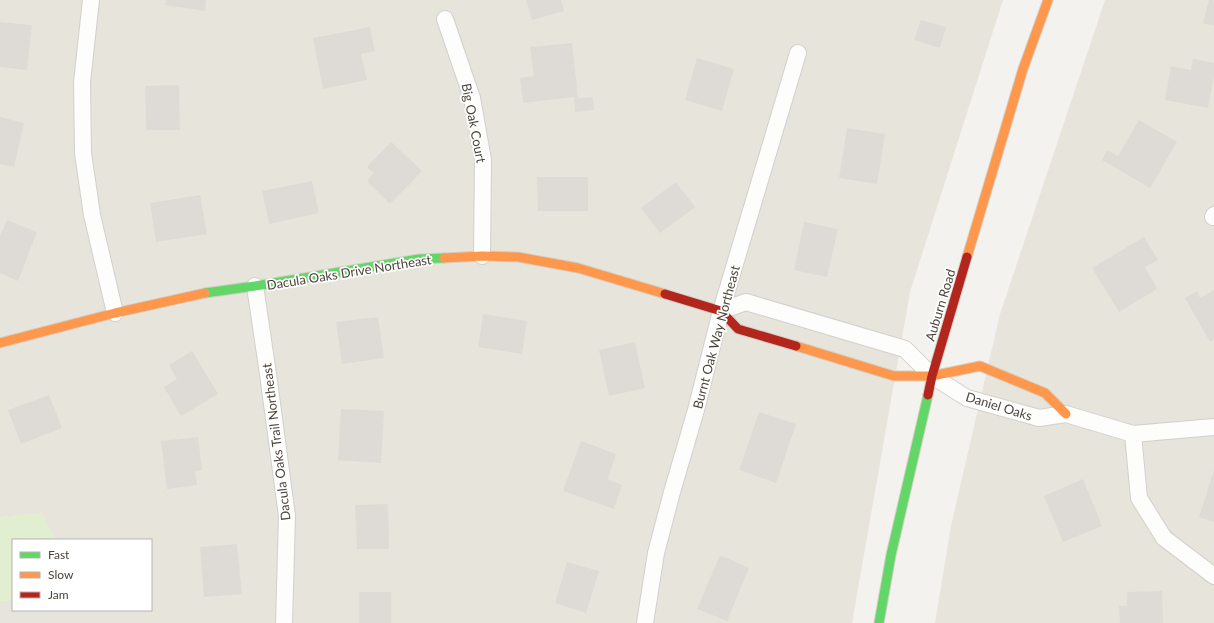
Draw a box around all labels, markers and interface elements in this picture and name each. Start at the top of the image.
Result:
street label: Big Oak Court [458,82,490,164]
street label: Dacula Oaks Drive Northeast [266,251,433,293]
street label: Burnt Oak Way Northeast [689,263,743,411]
street label: Auburn Road [921,267,959,343]
street label: Dacula Oaks Trail Northeast [258,362,294,522]
street label: Daniel Oaks [964,388,1035,424]
legend [12,539,152,611]
text: Fast [48,547,70,562]
text: Slow [48,567,74,582]
text: Jam [48,587,69,602]

